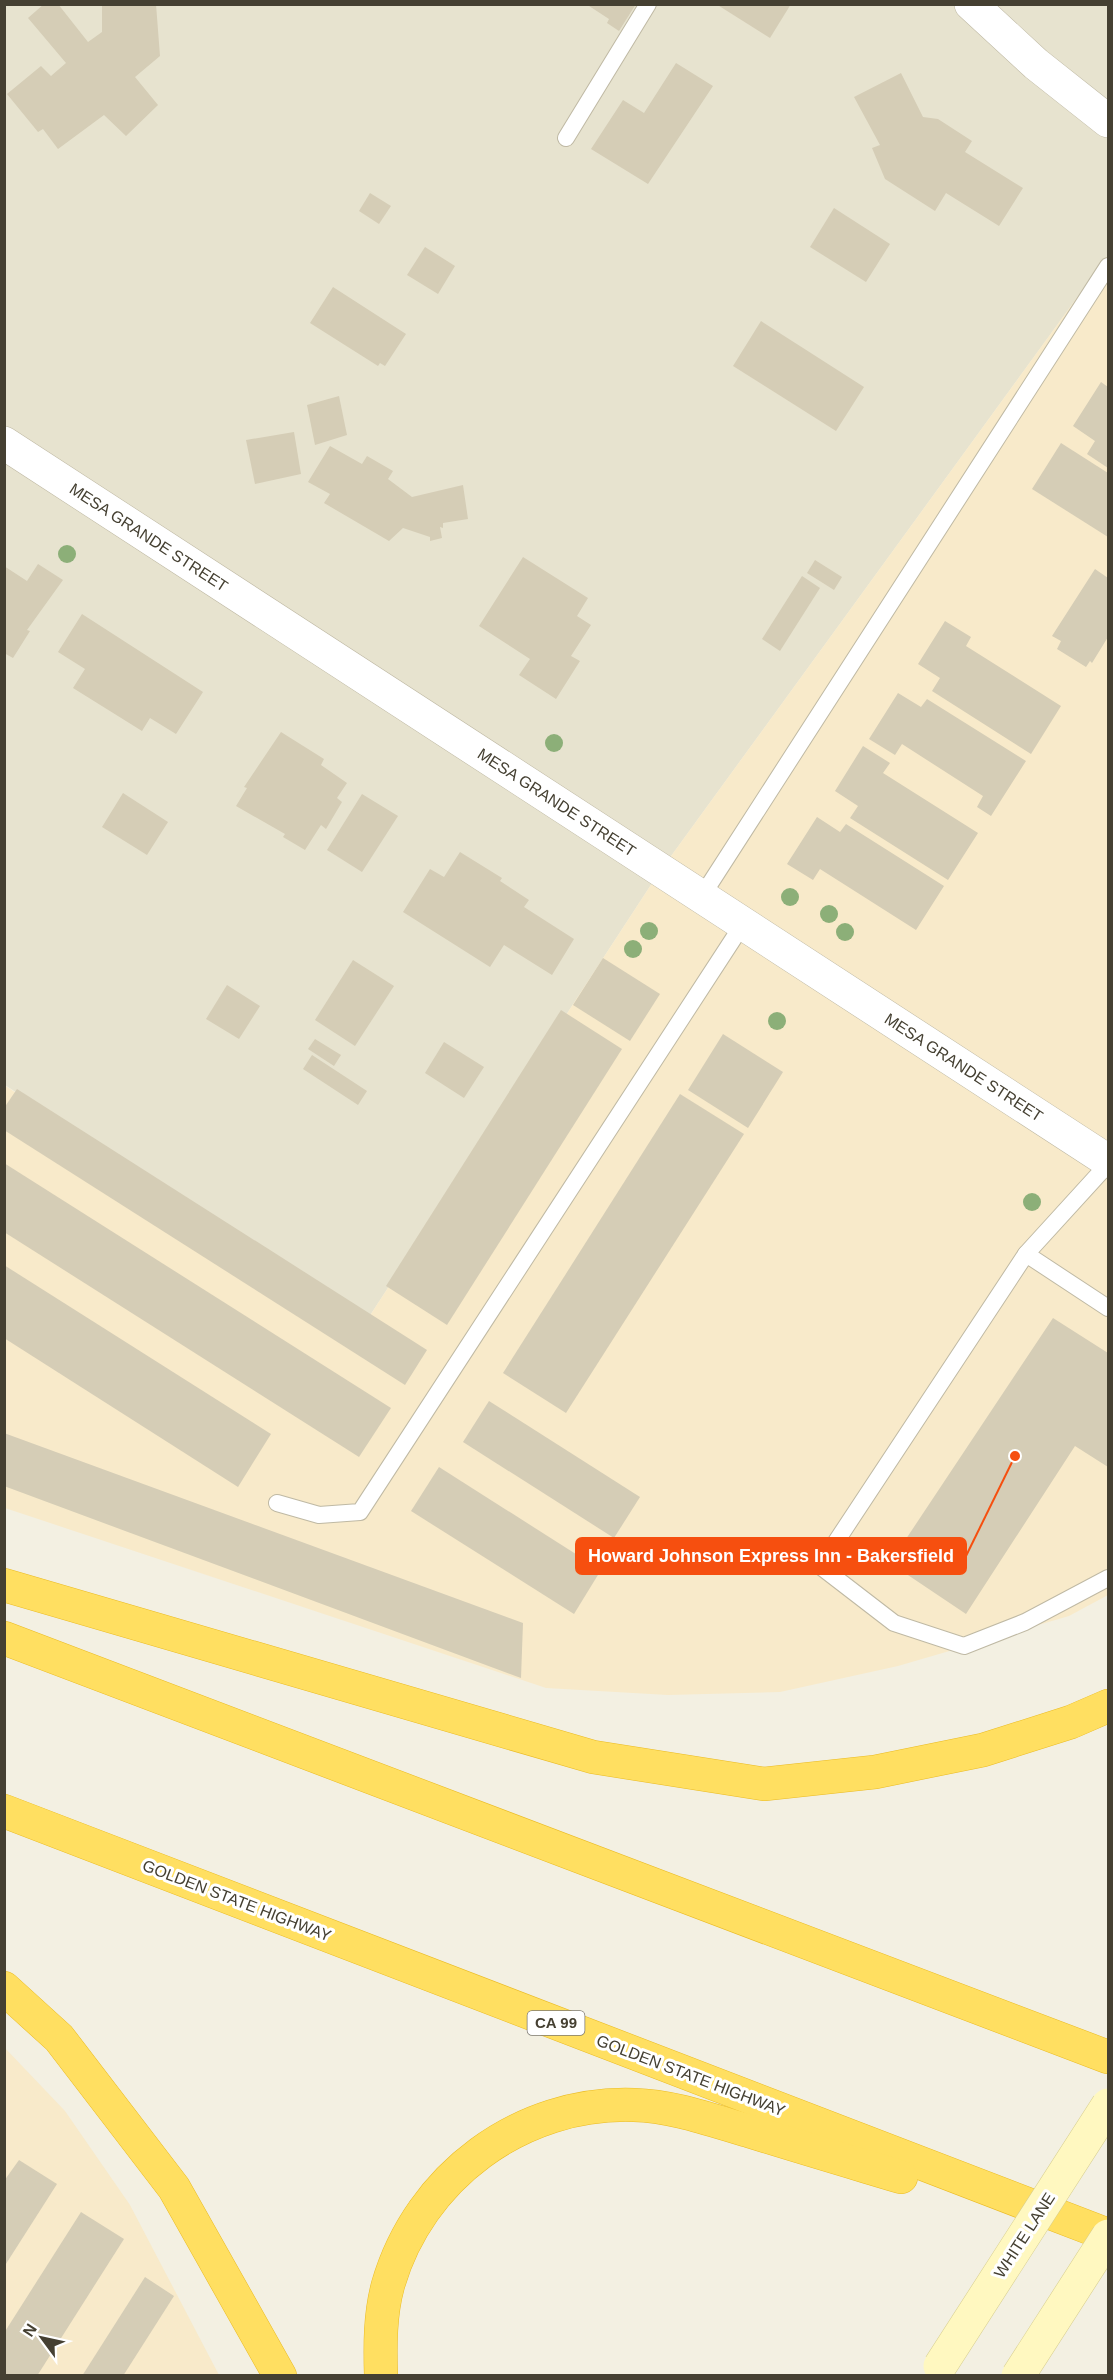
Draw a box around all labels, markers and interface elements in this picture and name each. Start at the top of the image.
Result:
street label: MESA GRANDE STREET [67,480,231,595]
street label: MESA GRANDE STREET [475,745,639,860]
street label: MESA GRANDE STREET [882,1010,1046,1125]
callout: Howard Johnson Express Inn - Bakersfield [576,1538,966,1574]
text: Howard Johnson Express Inn - Bakersfield [588,1546,954,1566]
street label: GOLDEN STATE HIGHWAY [140,1857,334,1944]
road number: CA 99 [528,2011,584,2035]
street label: GOLDEN STATE HIGHWAY [594,2032,788,2119]
street label: WHITE LANE [991,2190,1058,2281]
north arrow [12,2308,72,2368]
text: N [20,2321,40,2340]

